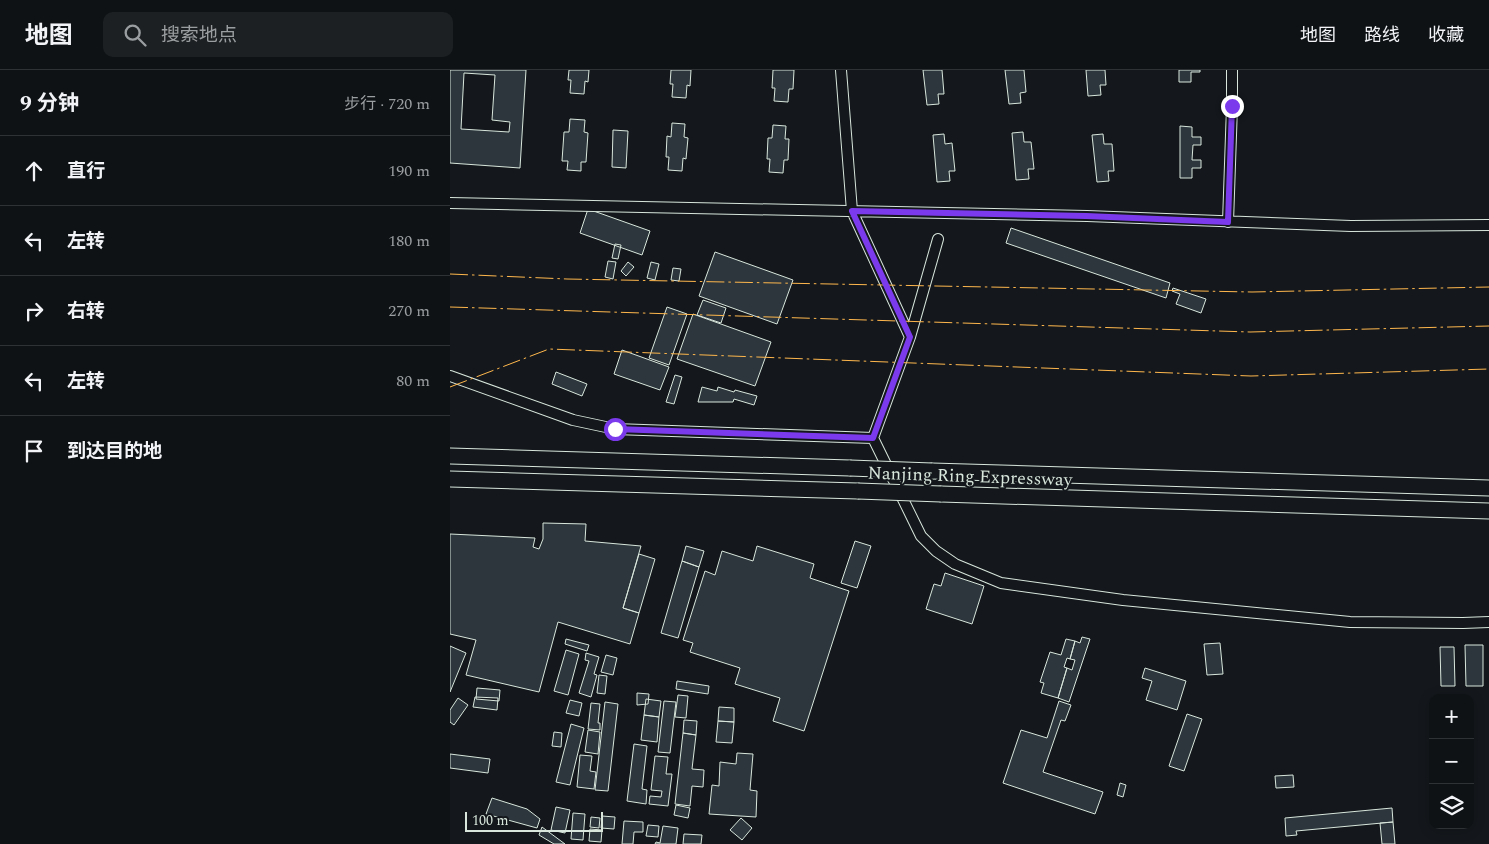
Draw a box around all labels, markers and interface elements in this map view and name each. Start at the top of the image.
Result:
search box [103,12,453,57]
text: 地图 [25,18,73,54]
icon: search [121,21,149,49]
text: 搜索地点 [161,21,237,50]
text: 地图 [1300,22,1336,49]
text: 路线 [1364,22,1400,49]
text: 收藏 [1428,22,1464,49]
text: 9 分钟 [20,88,79,120]
text: 步行 · 720 m [344,92,430,116]
route end [1221,95,1244,118]
icon: ahead [20,157,48,185]
text: 直行 [67,157,105,186]
text: 190 m [388,159,430,183]
icon: left [20,227,48,255]
text: 左转 [67,227,105,256]
text: 180 m [388,229,430,253]
icon: right [20,297,48,325]
text: 右转 [67,297,105,326]
text: 270 m [388,299,430,323]
icon: left [20,367,48,395]
text: 左转 [67,367,105,396]
text: 80 m [396,369,430,393]
route start [604,418,627,441]
icon: arrive [20,437,48,465]
text: 到达目的地 [67,437,162,466]
street label: Nanjing Ring Expressway [867,459,1074,494]
map controls [1429,694,1474,829]
button: + [1429,694,1474,739]
button: − [1429,739,1474,784]
button: layers [1429,784,1474,829]
scale bar [465,809,602,832]
text: 100 m [472,810,509,831]

